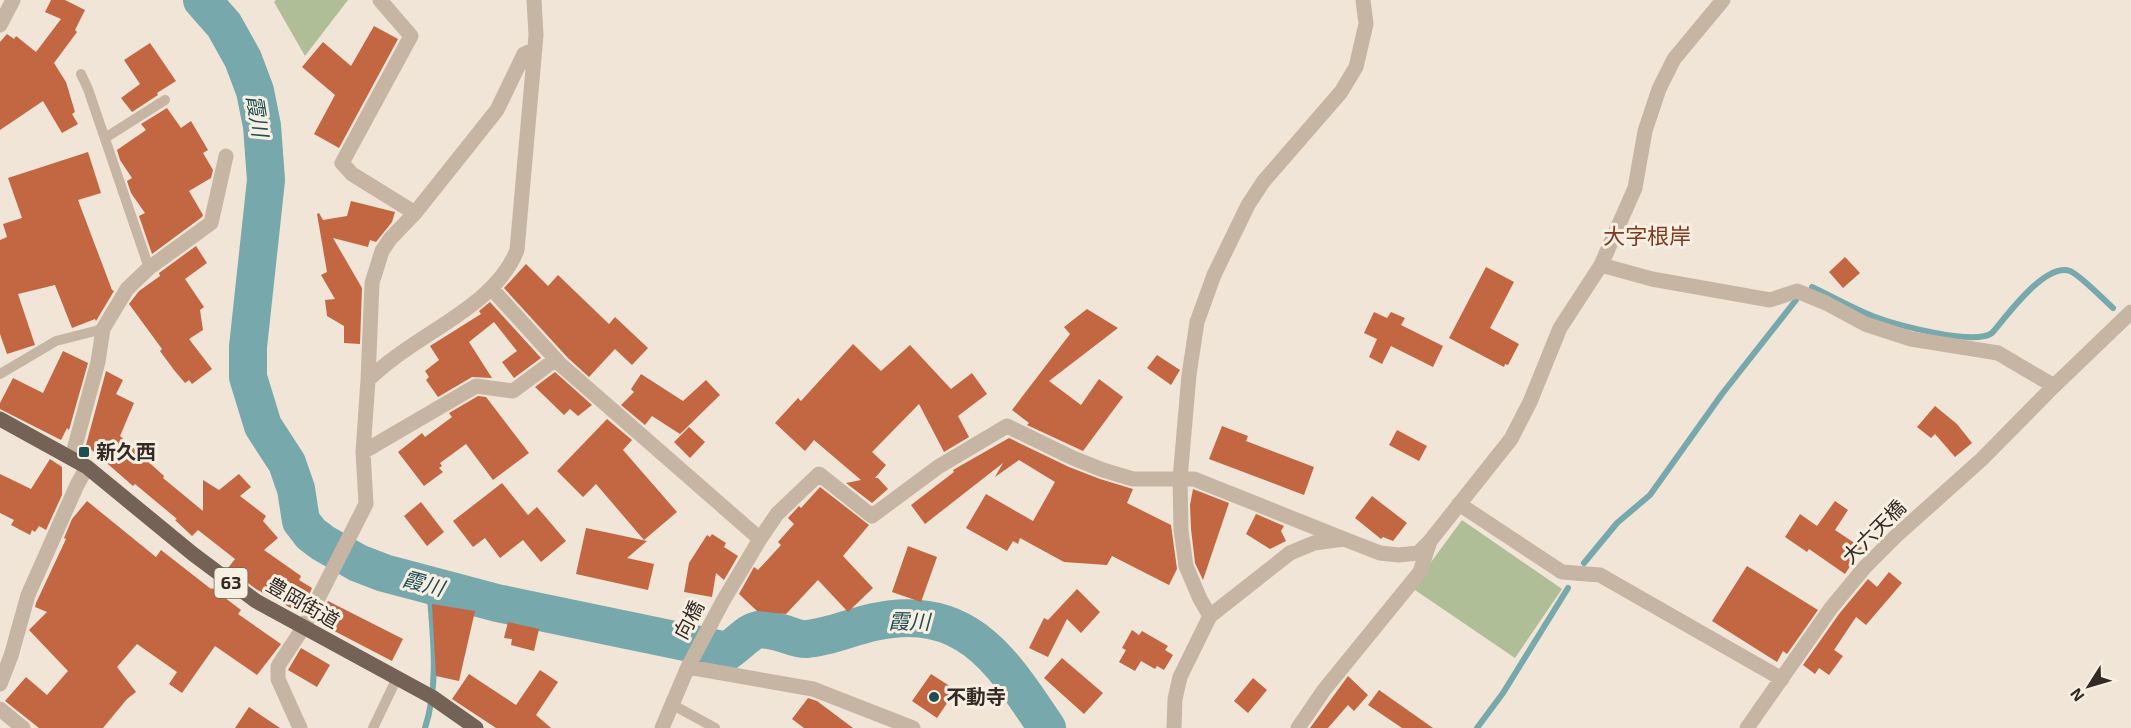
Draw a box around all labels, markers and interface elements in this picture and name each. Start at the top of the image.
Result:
water label: 霞川 [243,93,274,140]
district label: 大字根岸 [1603,222,1691,248]
place label: 新久西 [96,439,156,463]
marker: 新久西 [77,445,91,459]
street label: 大六天橋 [1837,495,1910,568]
water label: 霞川 [400,565,449,601]
road number: 63 [214,568,248,598]
street label: 豊岡街道 [263,572,344,633]
street label: 向橋 [668,596,708,643]
water label: 霞川 [888,608,932,633]
north arrow [2059,656,2119,716]
place label: 不動寺 [946,684,1006,708]
text: N [2066,685,2088,706]
marker: 不動寺 [927,690,941,704]

